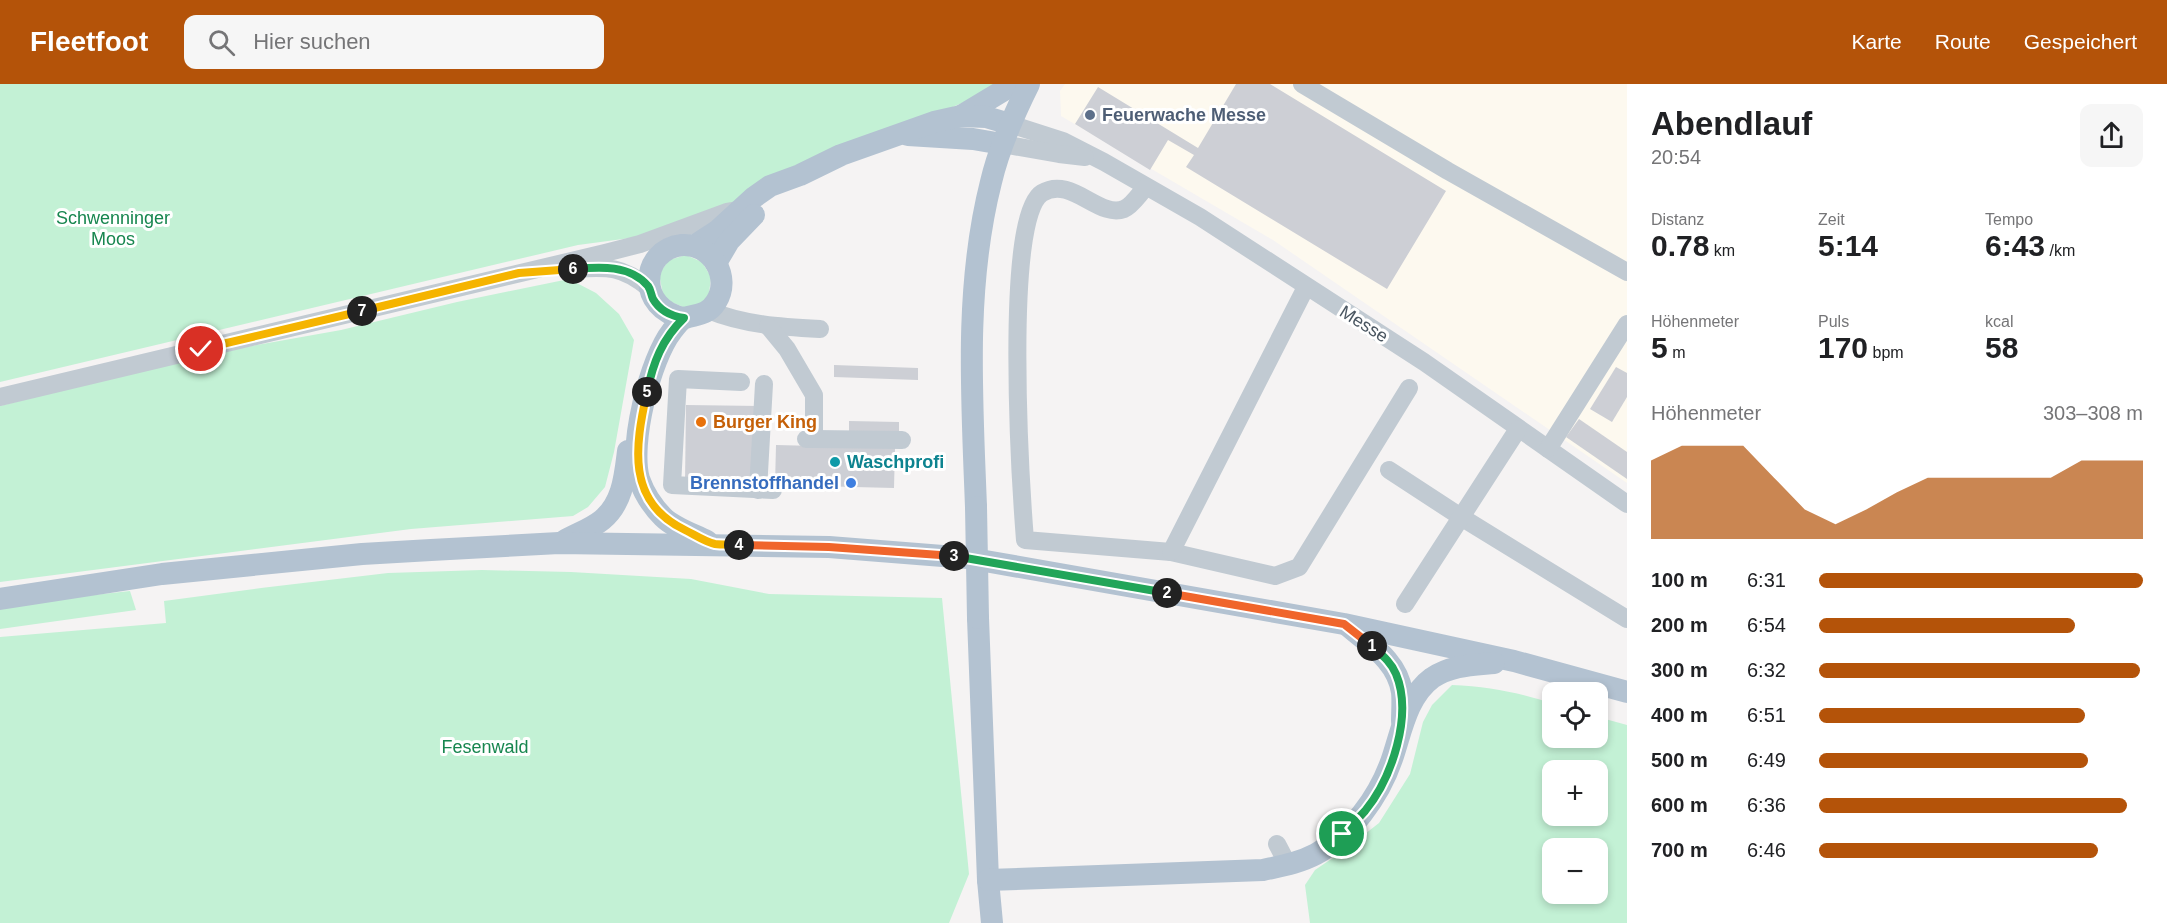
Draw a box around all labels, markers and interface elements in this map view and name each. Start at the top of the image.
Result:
search box [184,15,604,69]
text: Fleetfoot [30,26,148,57]
icon: search [205,26,238,59]
text: Hier suchen [253,29,371,54]
text: Karte [1852,30,1902,53]
text: Route [1935,30,1991,53]
text: Gespeichert [2024,30,2137,53]
button: share [2080,104,2143,167]
place label: Feuerwache Messe [1102,105,1266,125]
text: Abendlauf [1651,105,1812,142]
marker: Feuerwache Messe [1083,108,1097,122]
text: 20:54 [1651,146,1701,168]
park label: Schwenninger Moos [56,208,170,249]
text: Distanz [1651,211,1704,228]
text: Zeit [1818,211,1845,228]
text: Tempo [1985,211,2033,228]
text: 0.78 [1651,229,1709,262]
text: 5:14 [1818,229,1878,262]
text: 6:43 [1985,229,2045,262]
text: km [1709,242,1735,259]
text: /km [2045,242,2075,259]
pin: 6 [558,254,588,284]
text: 6 [569,260,577,277]
pin: 7 [347,296,377,326]
street label: Messe [1336,301,1392,347]
text: 7 [358,302,366,319]
text: Höhenmeter [1651,313,1739,330]
text: Puls [1818,313,1849,330]
text: kcal [1985,313,2013,330]
pin [175,323,226,374]
text: 5 [1651,331,1668,364]
text: 170 [1818,331,1868,364]
text: 58 [1985,331,2018,364]
icon: check [184,332,217,365]
text: m [1668,344,1685,361]
text: bpm [1868,344,1904,361]
pin: 5 [632,377,662,407]
text: 5 [643,383,651,400]
text: Höhenmeter [1651,402,1761,424]
text: 303–308 m [2043,402,2143,424]
place label: Burger King [713,412,817,432]
marker: Burger King [694,415,708,429]
place label: Waschprofi [847,452,944,472]
marker: Waschprofi [828,455,842,469]
place label: Brennstoffhandel [690,473,839,493]
marker: Brennstoffhandel [844,476,858,490]
pin: 4 [724,530,754,560]
text: 4 [735,536,743,553]
pin: 3 [939,541,969,571]
text: 3 [950,547,958,564]
text: 100 m [1651,569,1708,591]
text: 6:31 [1747,569,1786,591]
pin: 2 [1152,578,1182,608]
text: 2 [1163,584,1171,601]
text: 200 m [1651,614,1708,636]
text: 6:54 [1747,614,1786,636]
pin: 1 [1357,631,1387,661]
text: 1 [1368,637,1376,654]
text: 300 m [1651,659,1708,681]
text: 6:32 [1747,659,1786,681]
map controls [1542,682,1608,904]
button: locate [1542,682,1608,748]
text: 400 m [1651,704,1708,726]
text: 6:51 [1747,704,1786,726]
park label: Fesenwald [441,737,529,757]
text: 500 m [1651,749,1708,771]
text: 6:49 [1747,749,1786,771]
button: + [1542,760,1608,826]
text: 600 m [1651,794,1708,816]
text: 6:36 [1747,794,1786,816]
pin [1316,808,1367,859]
icon: arrive [1325,817,1358,850]
button: − [1542,838,1608,904]
text: 700 m [1651,839,1708,861]
text: 6:46 [1747,839,1786,861]

